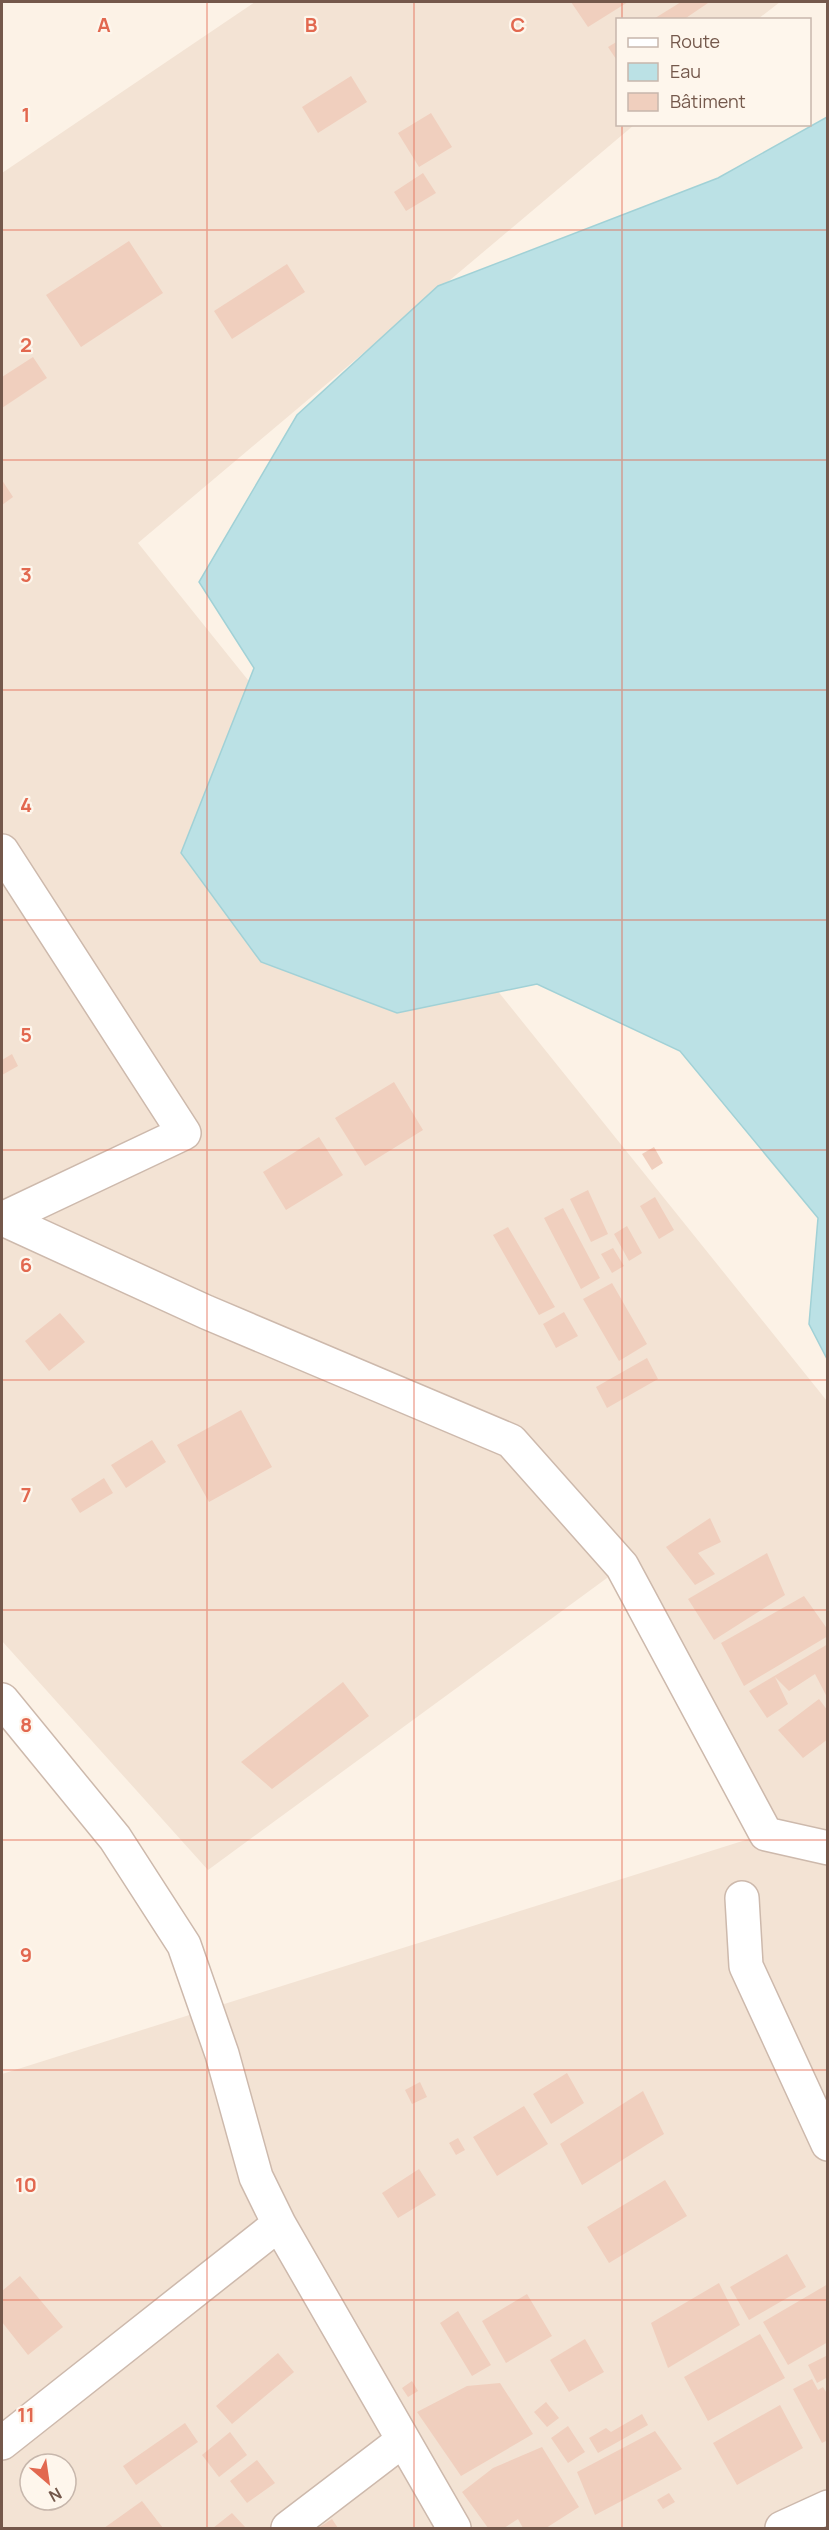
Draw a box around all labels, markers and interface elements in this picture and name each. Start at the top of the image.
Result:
text: A [97,11,111,38]
text: B [305,11,318,38]
text: C [511,11,525,38]
legend [616,18,811,126]
text: Route [670,29,720,53]
text: Eau [670,59,701,83]
text: Bâtiment [670,89,746,113]
text: 1 [22,101,30,128]
text: 2 [20,331,32,358]
text: 3 [20,561,32,588]
text: 4 [20,791,32,818]
text: 5 [20,1021,32,1048]
text: 6 [20,1251,32,1278]
text: 7 [21,1481,31,1508]
text: 8 [20,1711,32,1738]
text: 9 [20,1941,32,1968]
text: 10 [15,2171,37,2198]
text: 11 [17,2401,35,2428]
north arrow [18,2452,78,2512]
text: N [45,2483,66,2508]

